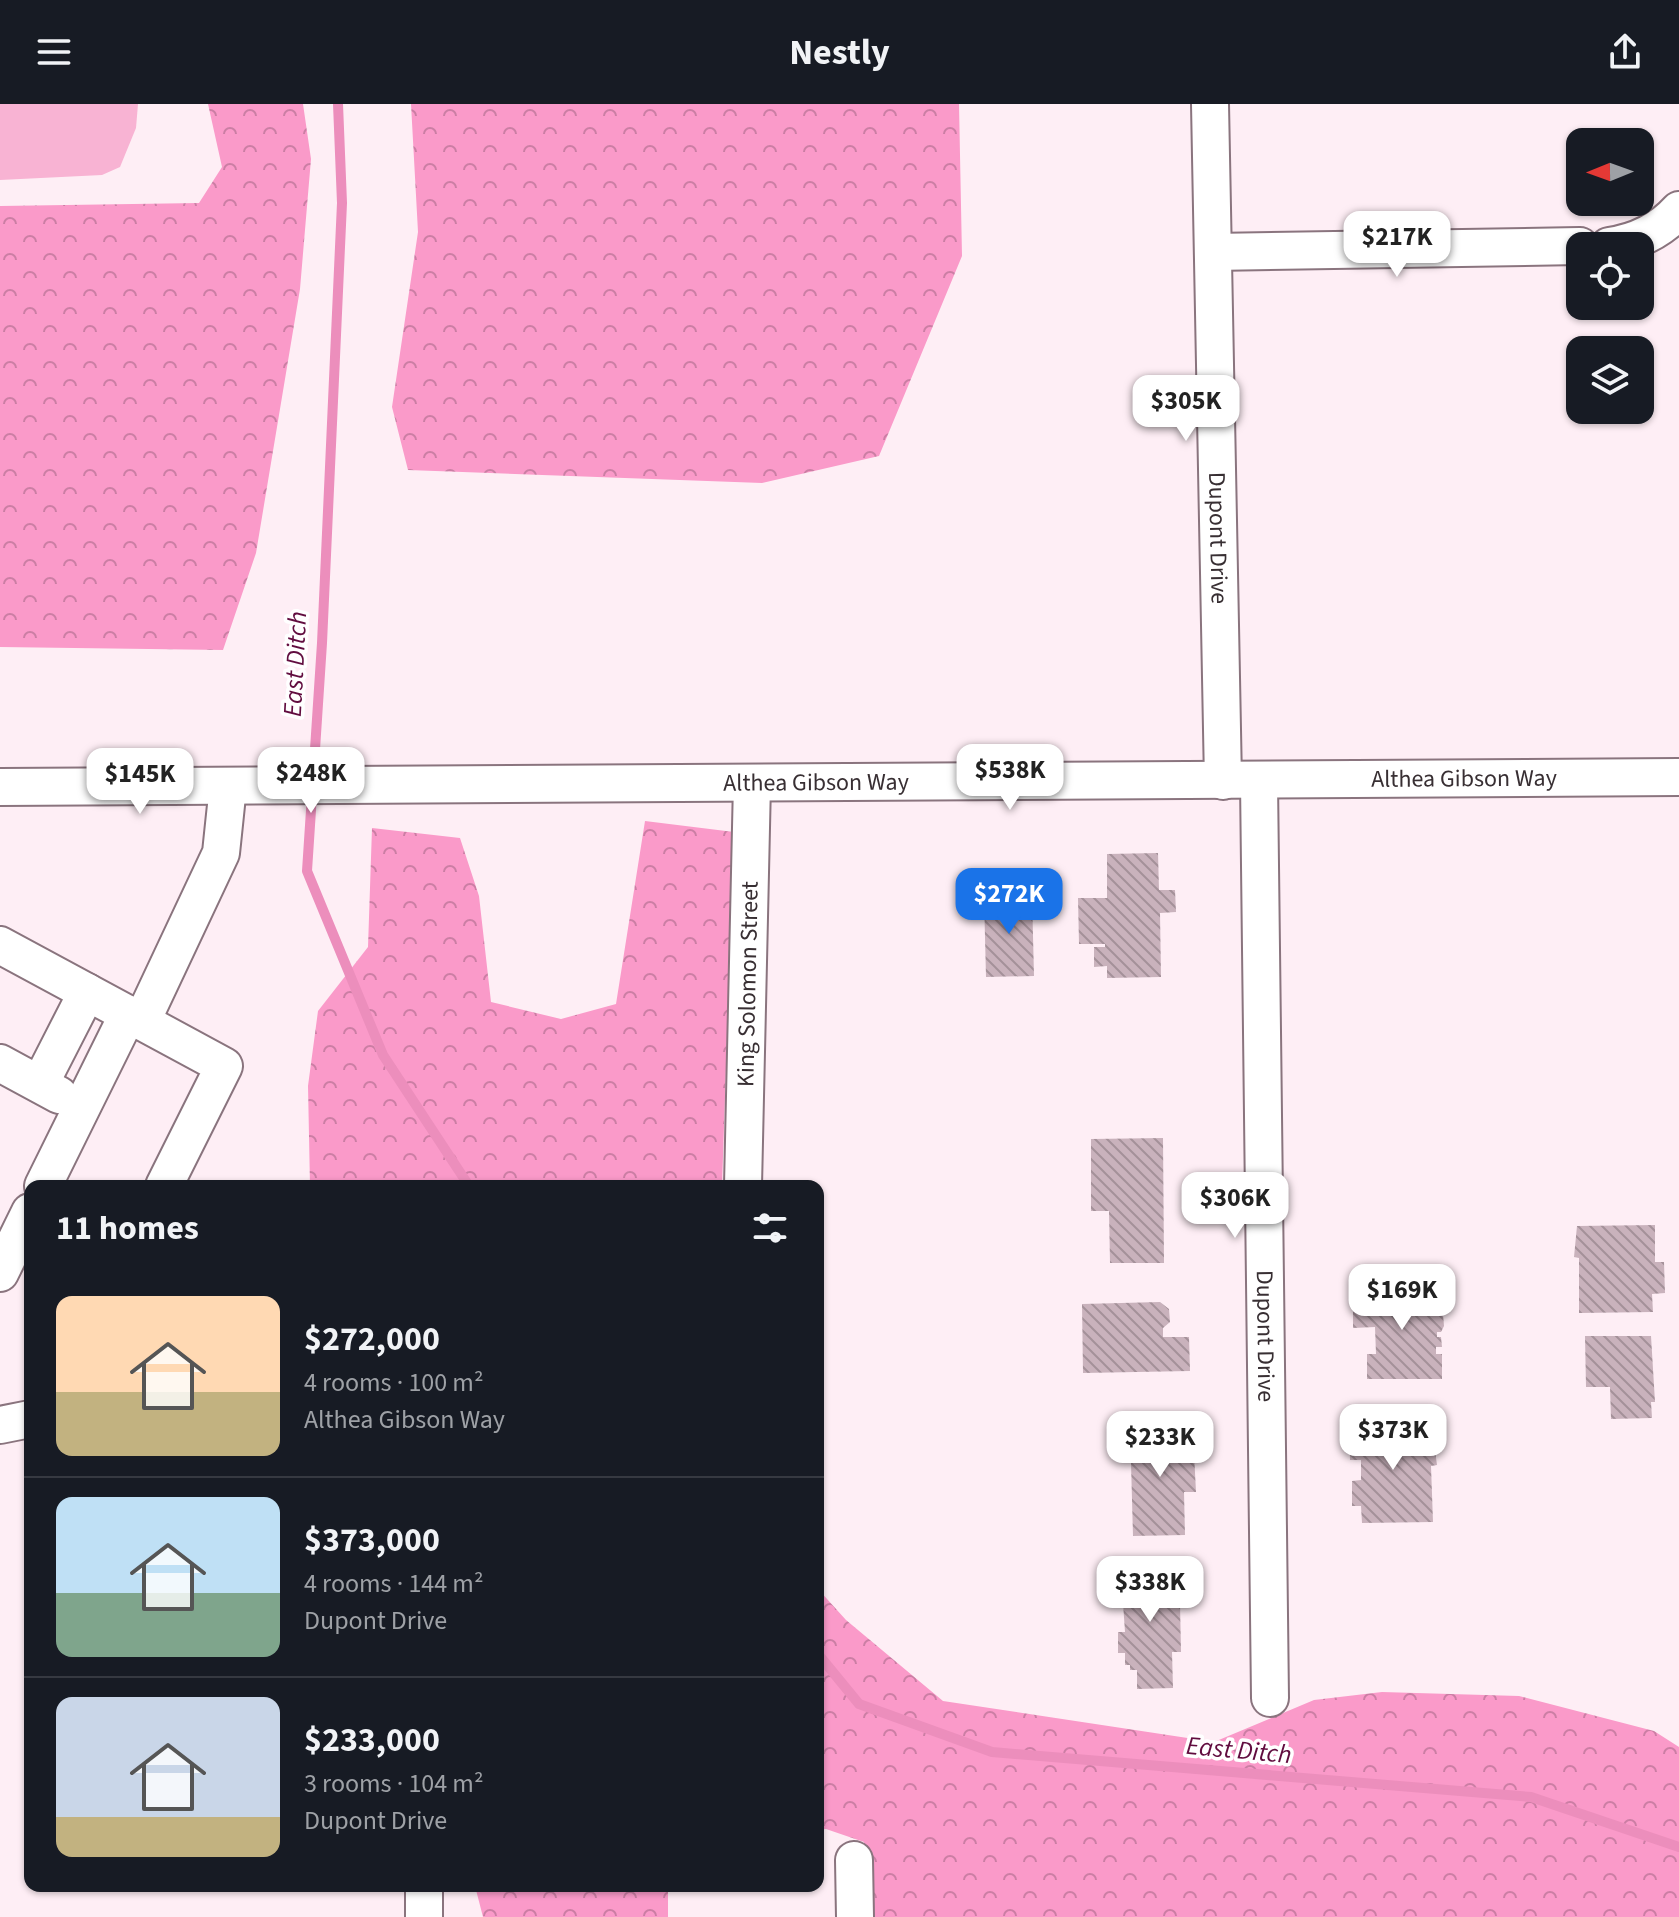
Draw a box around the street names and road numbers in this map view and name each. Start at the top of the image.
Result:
street label: Dupont Drive [1200,471,1237,604]
street label: Althea Gibson Way [1371,760,1557,796]
street label: Althea Gibson Way [723,764,909,800]
street label: King Solomon Street [728,881,767,1087]
street label: Dupont Drive [1247,1270,1284,1402]

